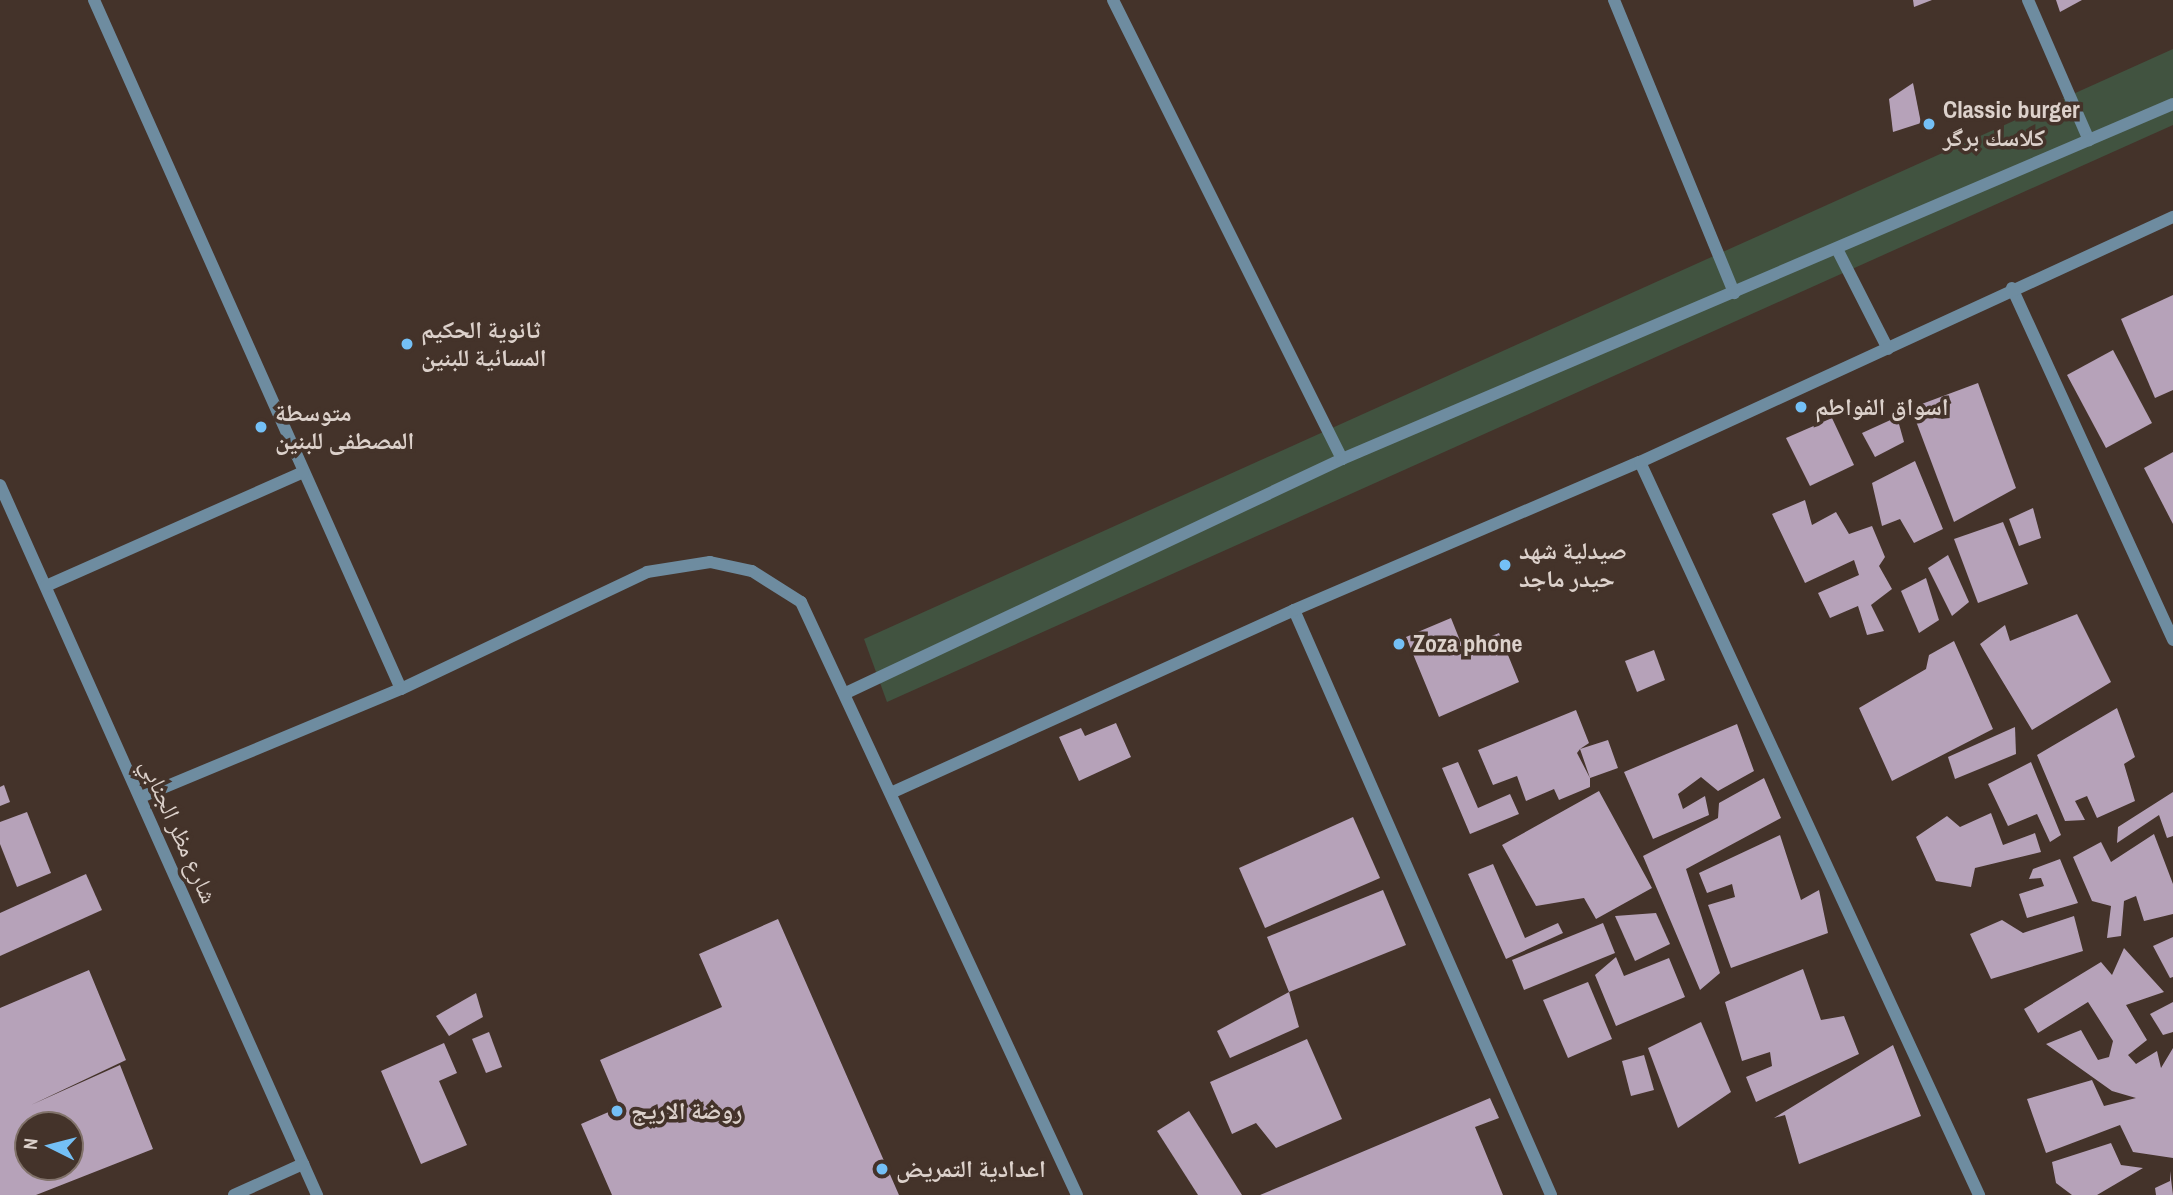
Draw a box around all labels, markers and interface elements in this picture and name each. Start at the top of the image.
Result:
place label: Classic burger كلاسك برگر [1943,96,2080,152]
marker: Classic burger كلاسك برگر [1921,116,1937,132]
place label: ثانوية الحكيم المسائية للبنين [421,316,547,372]
marker: ثانوية الحكيم المسائية للبنين [399,336,415,352]
place label: اسواق الفواطم [1815,393,1949,421]
place label: متوسطة المصطفى للبنين [275,399,414,455]
marker: اسواق الفواطم [1793,399,1809,415]
marker: متوسطة المصطفى للبنين [253,419,269,435]
place label: صيدلية شهد حيدر ماجد [1519,537,1627,593]
marker: صيدلية شهد حيدر ماجد [1497,557,1513,573]
place label: Zoza phone [1413,630,1522,658]
marker: Zoza phone [1391,636,1407,652]
street label: شارع مظر الجنابي [134,754,224,908]
place label: روضة الاريج [631,1097,742,1125]
marker: روضة الاريج [609,1103,625,1119]
north arrow [14,1111,84,1181]
text: N [17,1137,44,1151]
place label: اعدادية التمريض [896,1155,1046,1183]
marker: اعدادية التمريض [874,1161,890,1177]

